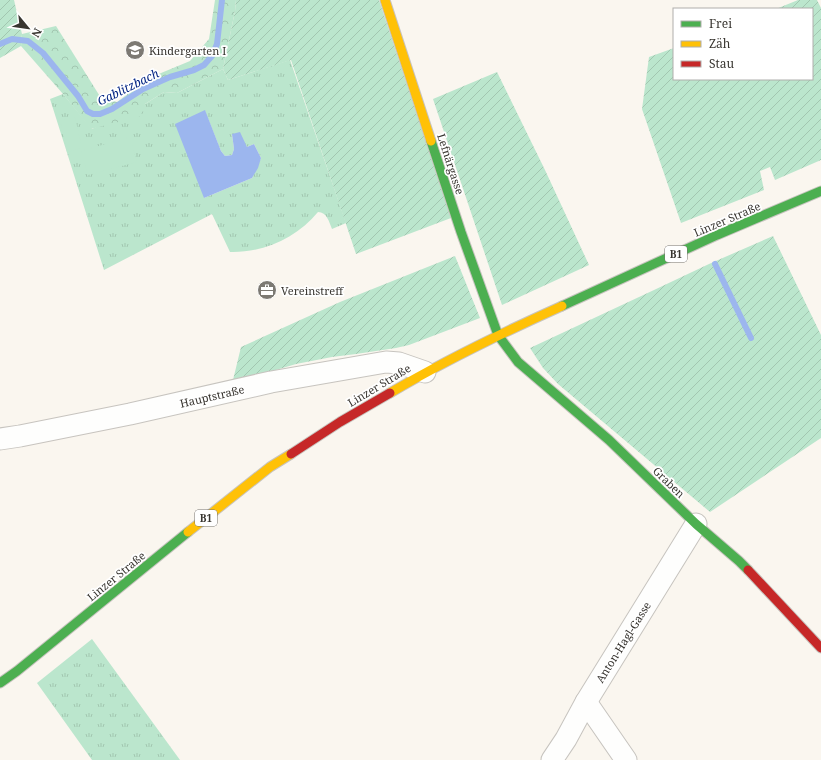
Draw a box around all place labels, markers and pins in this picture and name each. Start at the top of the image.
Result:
school or university icon: Kindergarten I [124,39,146,61]
place label: Kindergarten I [149,43,226,58]
office icon: Vereinstreff [256,279,278,301]
place label: Vereinstreff [281,283,344,298]

